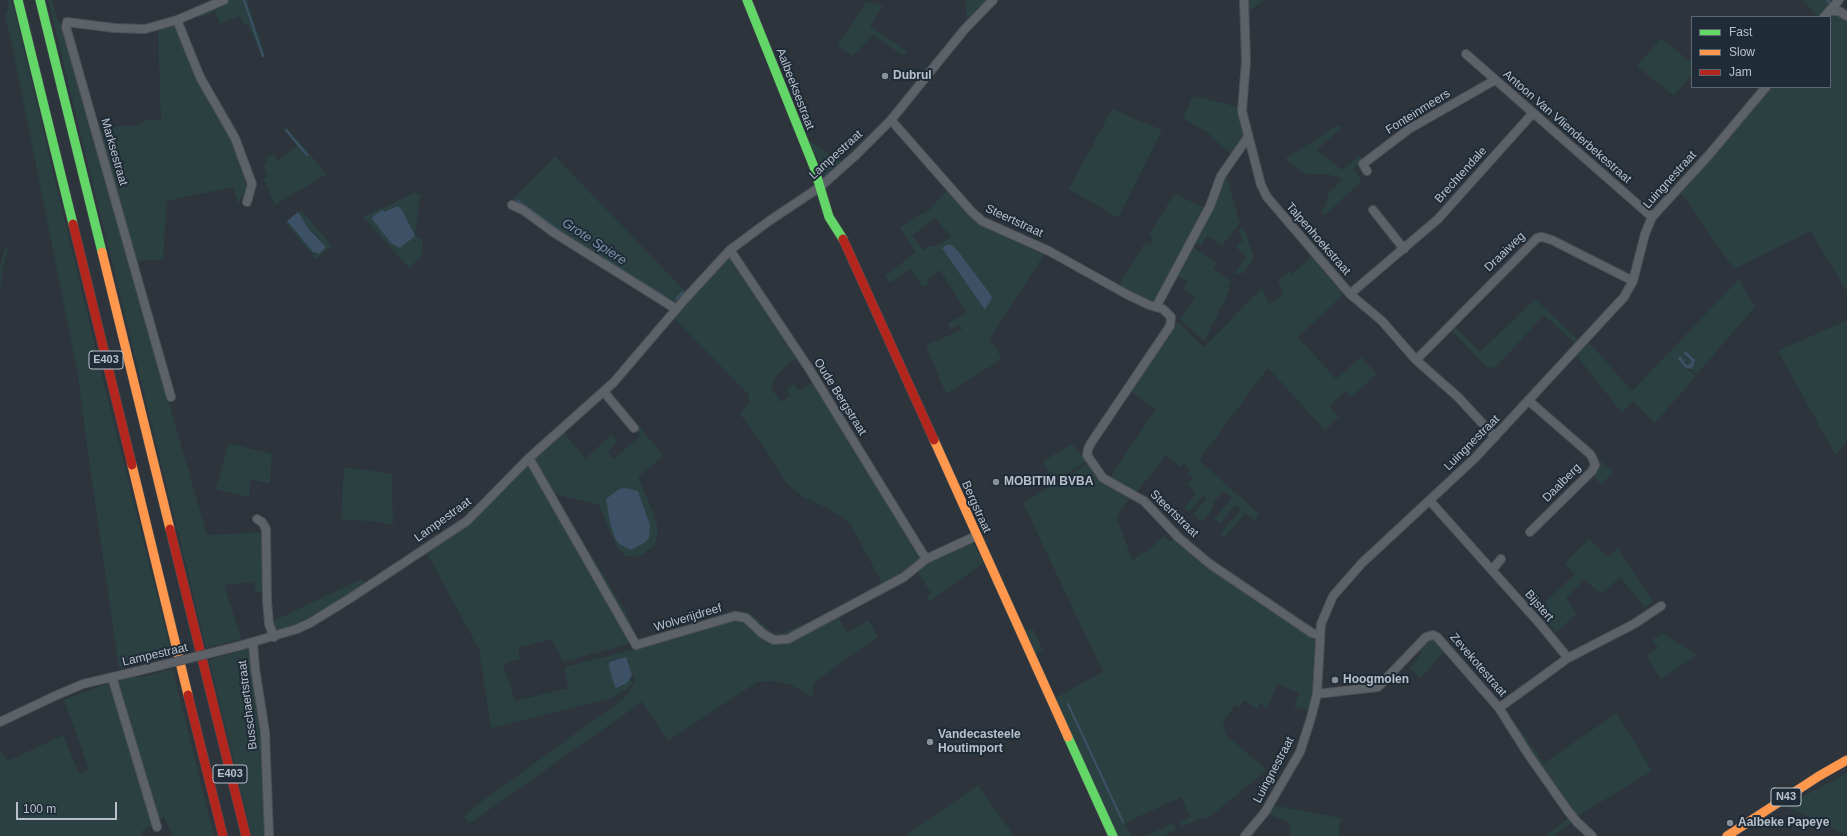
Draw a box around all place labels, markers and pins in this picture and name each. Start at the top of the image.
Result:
place label: Dubrul [893,69,932,83]
marker: Dubrul [880,71,890,81]
place label: MOBITIM BVBA [1004,475,1093,489]
marker: MOBITIM BVBA [991,477,1001,487]
place label: Hoogmolen [1343,673,1409,687]
marker: Hoogmolen [1330,675,1340,685]
place label: Vandecasteele Houtimport [938,728,1021,756]
marker: Vandecasteele Houtimport [925,737,935,747]
place label: Aalbeke Papeye [1738,816,1829,830]
marker: Aalbeke Papeye [1725,818,1735,828]

